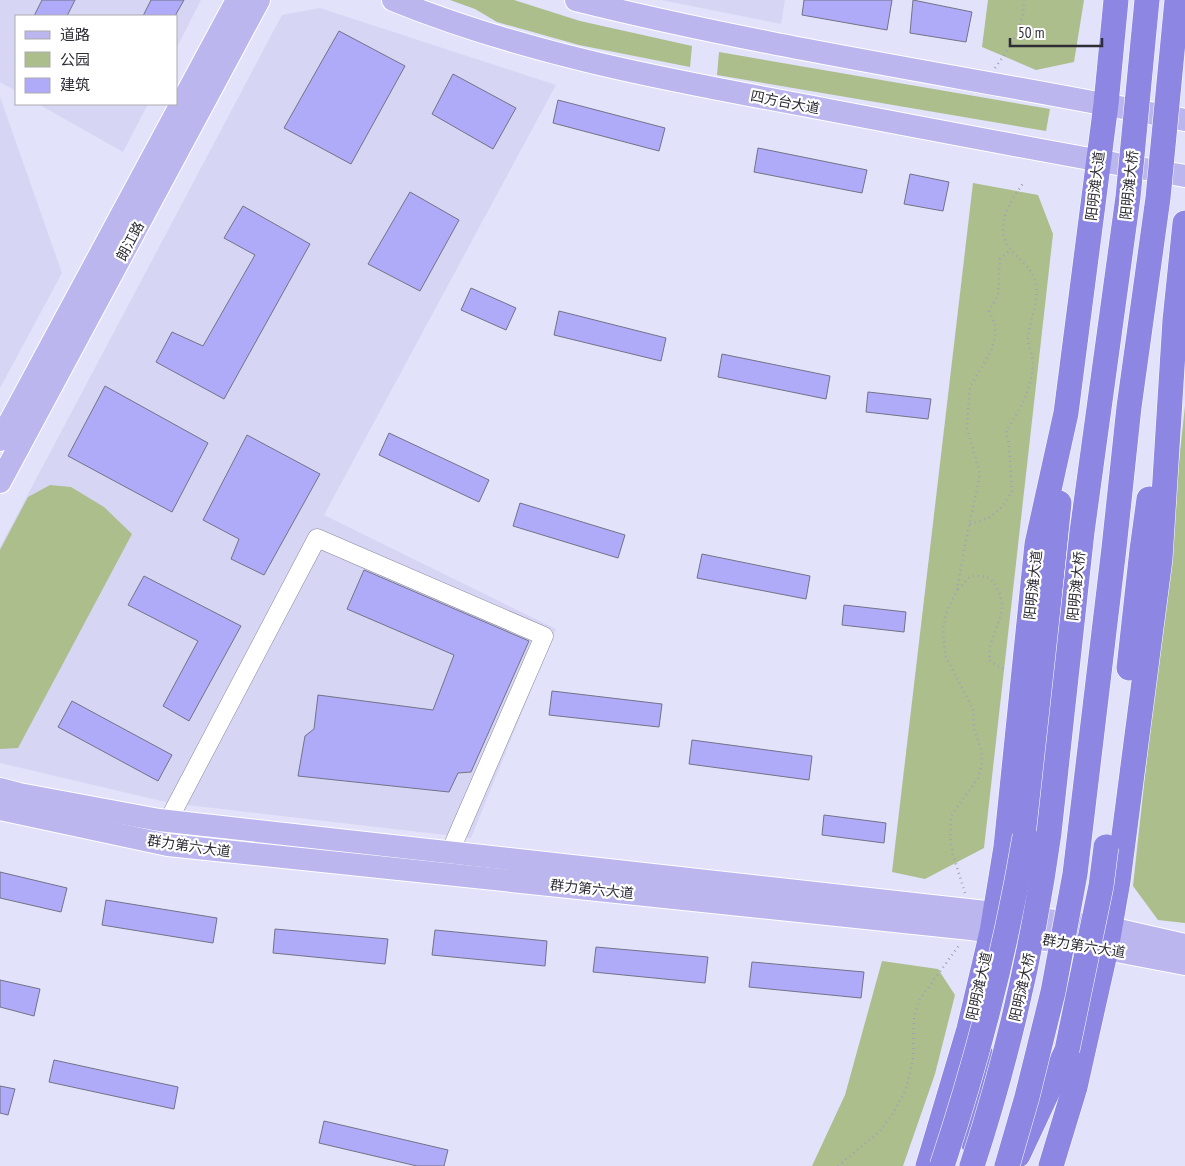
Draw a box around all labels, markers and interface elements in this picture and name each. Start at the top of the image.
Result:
legend [15,15,178,105]
scale bar [1010,15,1102,47]
text: 50 m [1018,23,1044,42]
text: 道路 [60,25,90,44]
text: 公园 [60,50,90,69]
text: 建筑 [60,75,90,94]
street label: 四方台大道 [749,86,821,118]
street label: 阳明滩大桥 [1116,149,1142,221]
street label: 阳明滩大道 [1082,150,1108,222]
street label: 朗江路 [112,218,148,264]
street label: 阳明滩大道 [1020,549,1046,621]
street label: 阳明滩大桥 [1063,550,1089,622]
street label: 群力第六大道 [146,831,232,861]
street label: 群力第六大道 [549,876,635,902]
street label: 群力第六大道 [1041,931,1127,961]
street label: 阳明滩大道 [962,950,996,1022]
street label: 阳明滩大桥 [1005,951,1039,1023]

